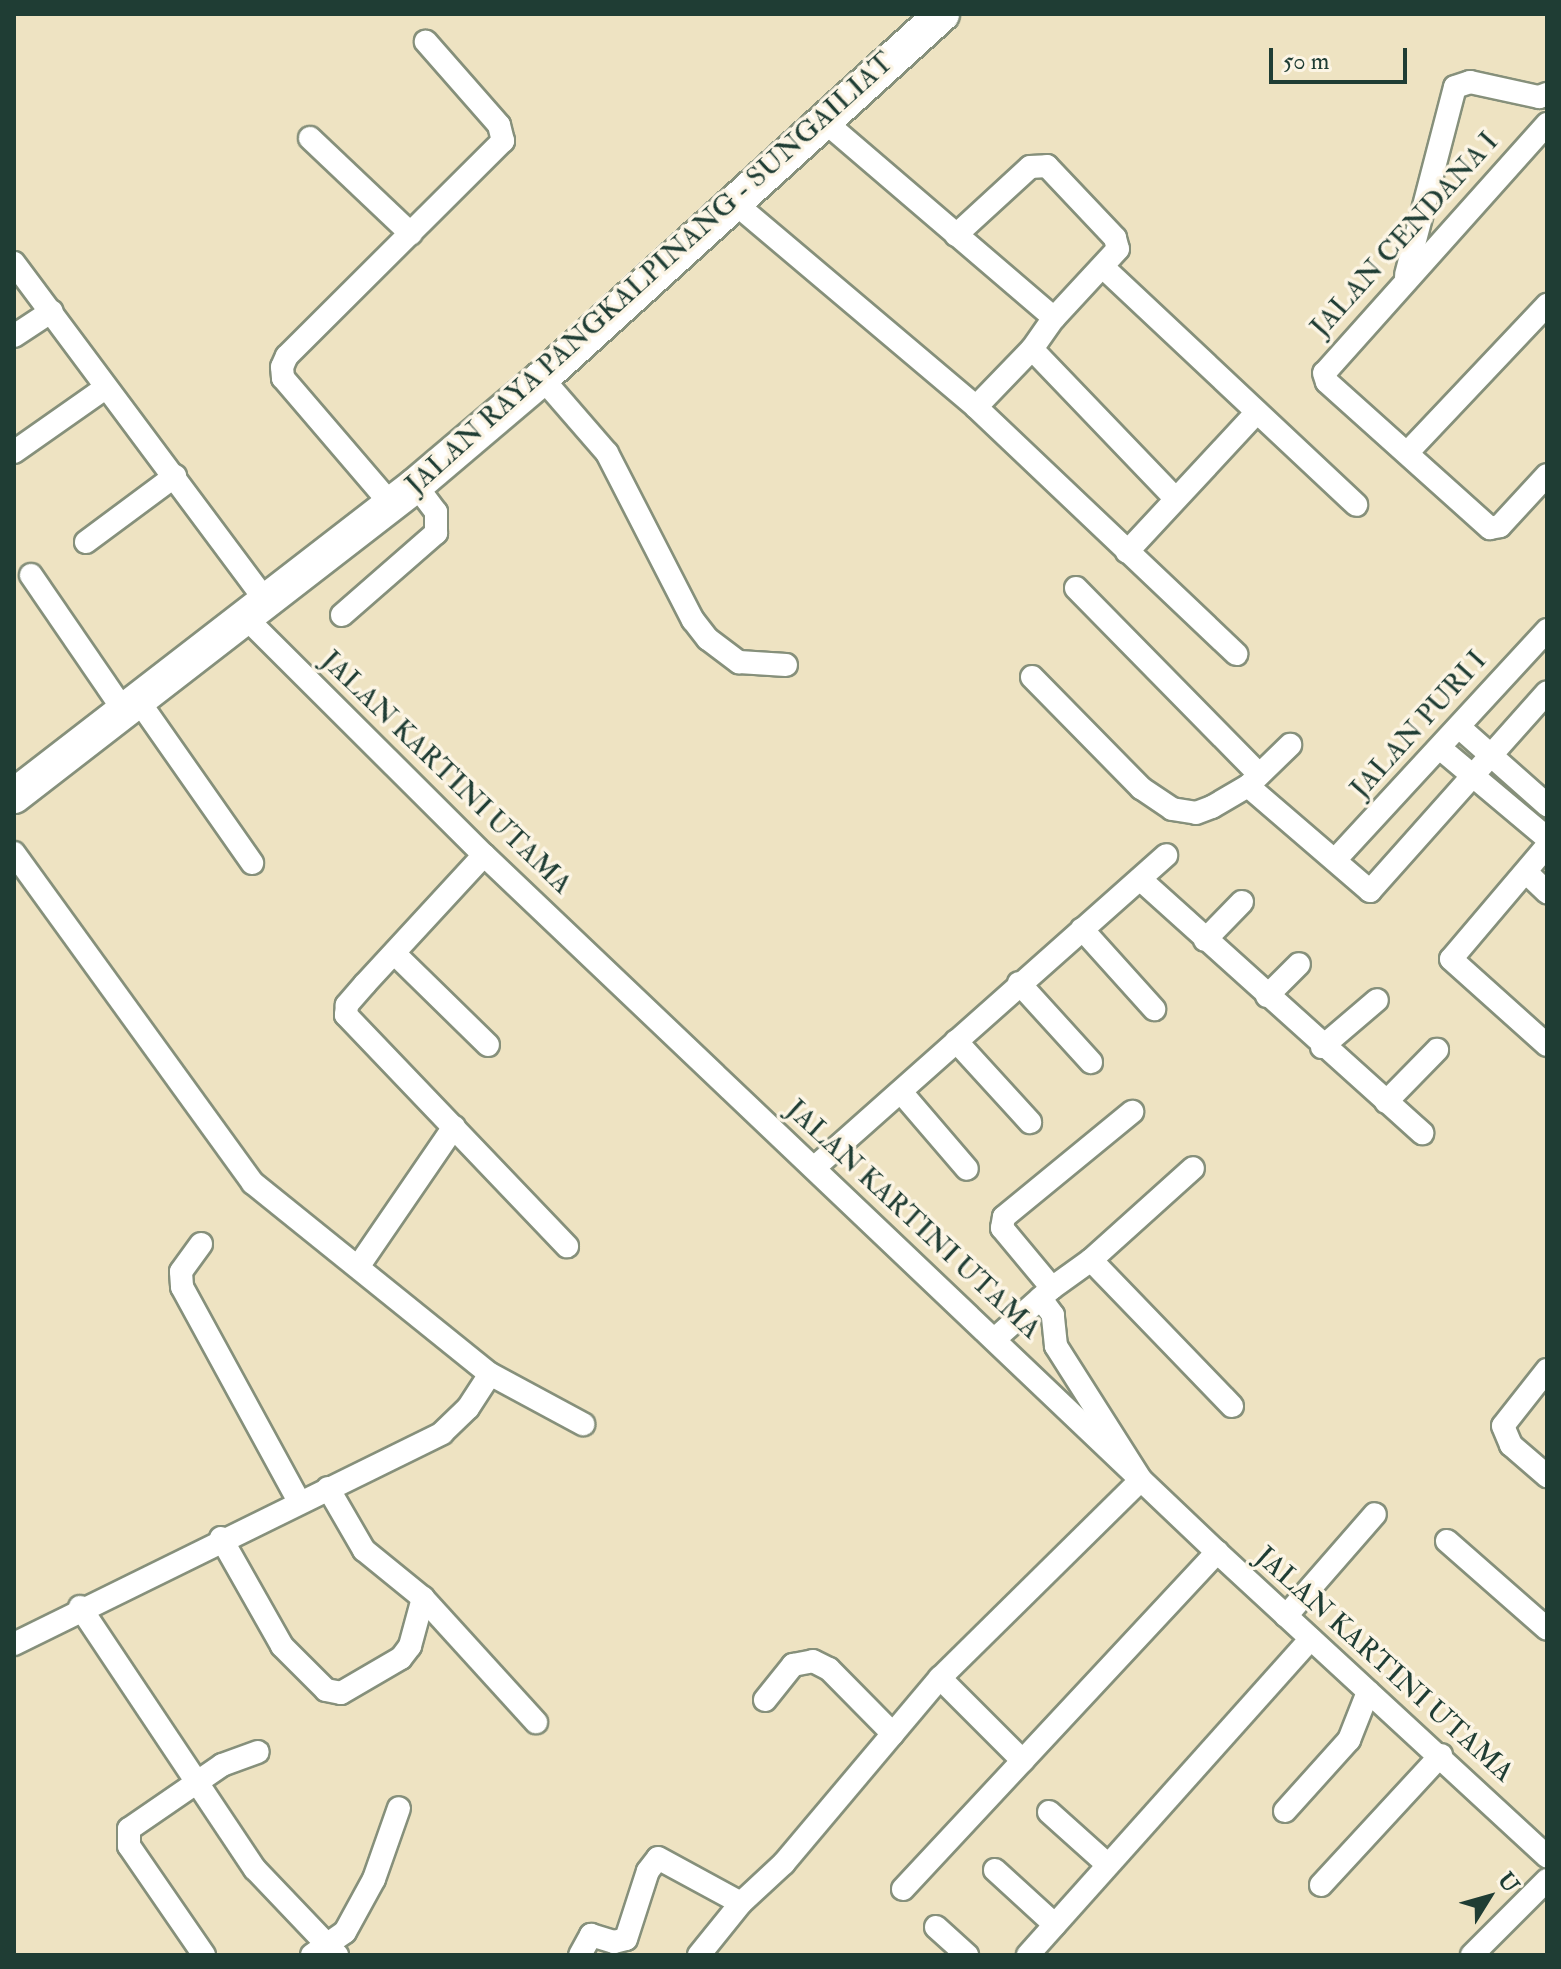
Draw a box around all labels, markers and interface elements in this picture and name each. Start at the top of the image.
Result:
scale bar [1273,32,1411,82]
street label: JALAN RAYA PANGKALPINANG - SUNGAILIAT [399,46,901,502]
text: 50 m [1283,46,1329,77]
street label: JALAN CENDANA I [1304,126,1506,344]
street label: JALAN KARTINI UTAMA [314,644,578,902]
street label: JALAN PURI I [1344,644,1494,806]
street label: JALAN KARTINI UTAMA [779,1093,1047,1347]
street label: JALAN KARTINI UTAMA [1248,1540,1520,1790]
north arrow [1449,1857,1529,1937]
text: U [1491,1867,1525,1898]

